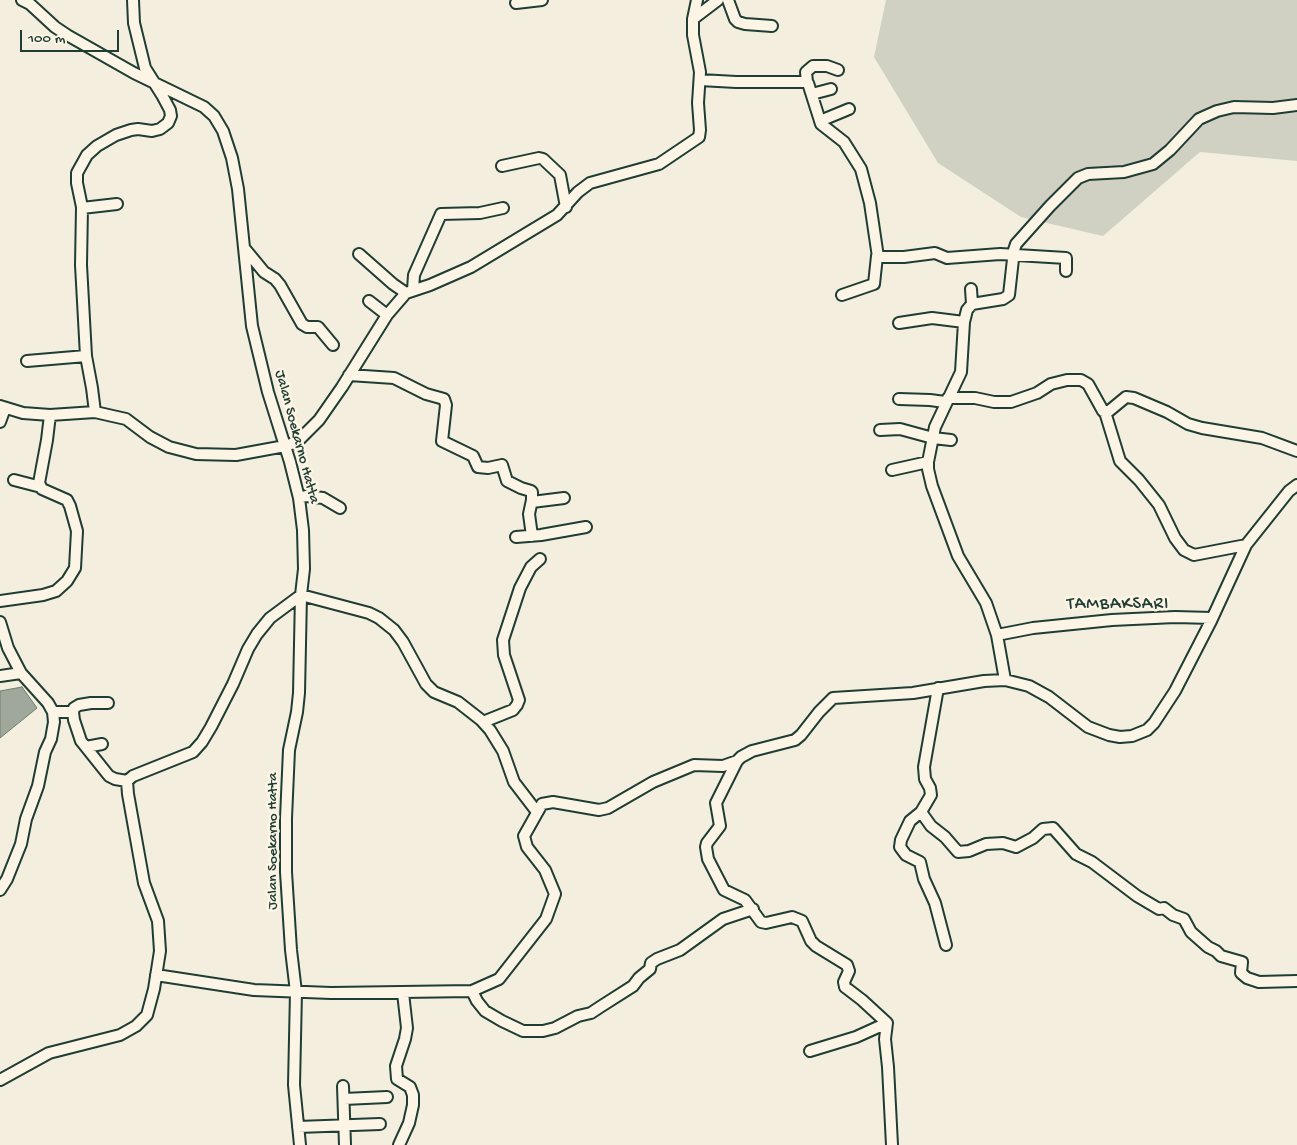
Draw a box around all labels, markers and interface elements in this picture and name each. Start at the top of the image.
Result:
scale bar [22,20,121,52]
text: 100 m [28,30,65,48]
street label: Jalan Soekarno Hatta [270,368,322,506]
district label: TAMBAKSARI [1066,594,1170,616]
street label: Jalan Soekarno Hatta [265,772,283,910]

